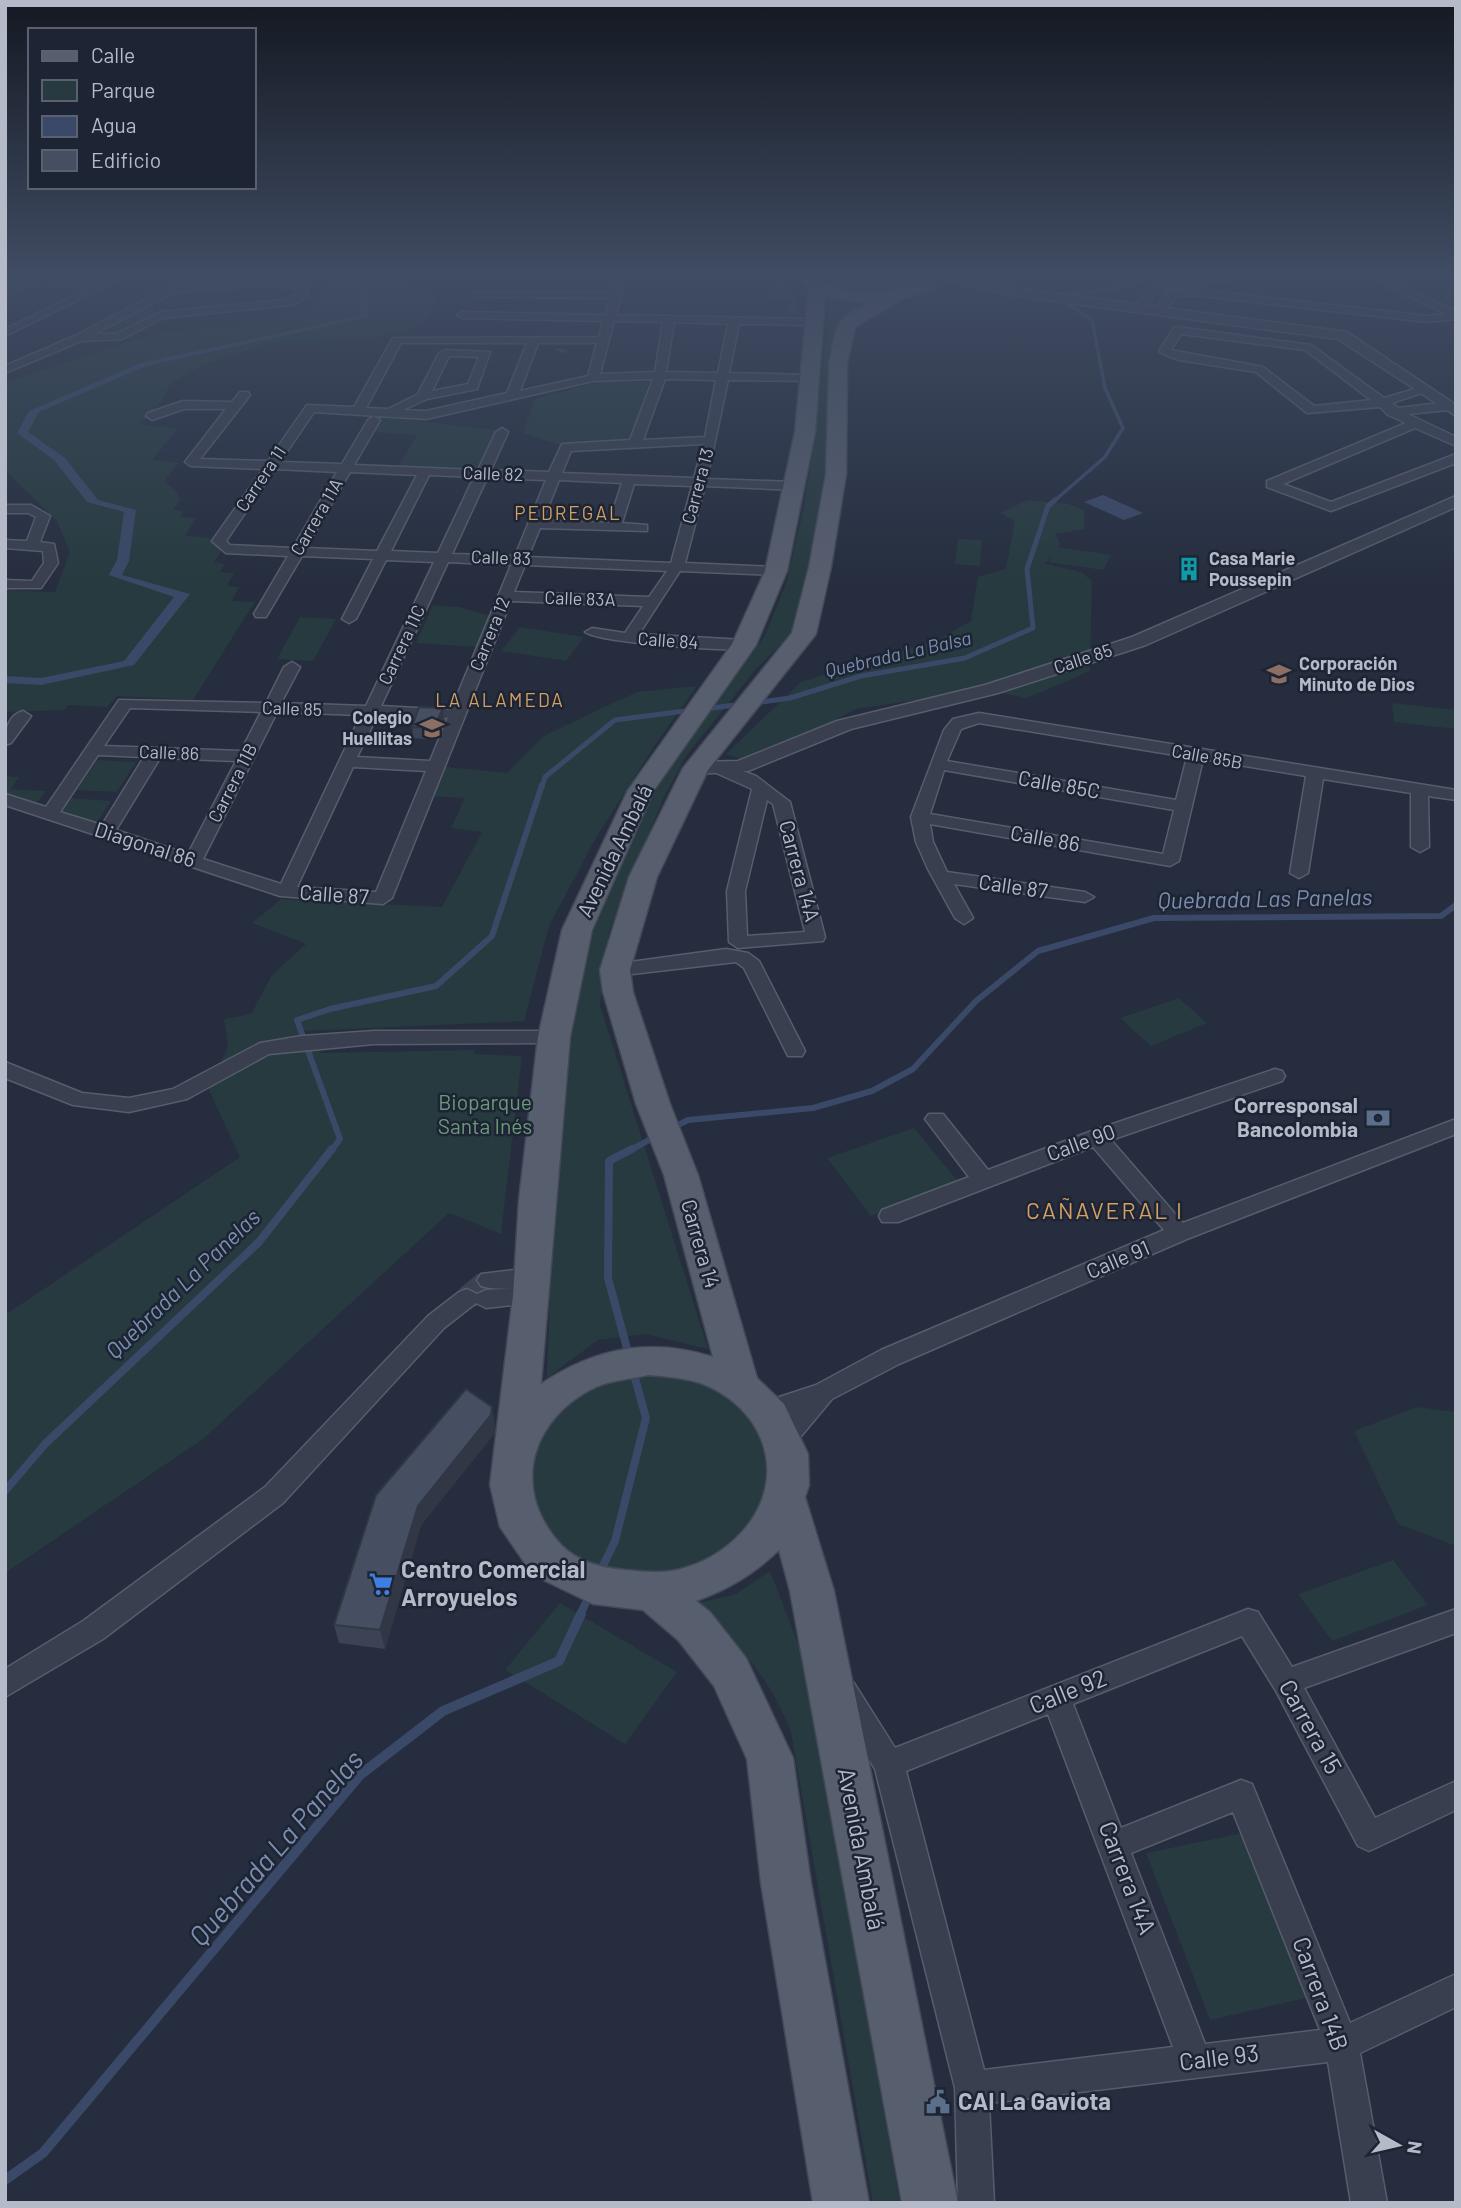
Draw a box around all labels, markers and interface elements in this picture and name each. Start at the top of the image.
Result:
legend [28,28,256,189]
text: Calle [91,42,135,67]
text: Parque [91,77,156,102]
text: Agua [91,112,137,137]
text: Edificio [91,147,161,172]
street label: Carrera 11 [230,441,290,516]
street label: Carrera 13 [676,445,718,526]
street label: Calle 82 [462,461,524,485]
street label: Carrera 11A [285,474,347,559]
district label: PEDREGAL [514,501,622,524]
street label: Calle 83 [471,545,531,569]
place label: Casa Marie Poussepin [1209,547,1295,590]
building icon: Casa Marie Poussepin [1175,555,1203,583]
street label: Calle 83A [544,586,616,610]
street label: Carrera 12 [464,593,514,674]
street label: Carrera 11C [373,601,429,688]
water label: Quebrada La Balsa [823,626,973,682]
street label: Calle 84 [637,627,699,653]
street label: Calle 85 [1051,638,1115,678]
place label: Corporación Minuto de Dios [1299,652,1415,695]
school or university icon: Corporación Minuto de Dios [1265,660,1293,688]
district label: LA ALAMEDA [435,688,565,711]
street label: Calle 85 [262,696,322,720]
place label: Colegio Huellitas [342,706,412,749]
school or university icon: Colegio Huellitas [418,714,446,742]
street label: Carrera 11B [203,739,261,826]
street label: Calle 85B [1170,739,1244,773]
street label: Calle 86 [139,740,199,764]
street label: Calle 85C [1016,764,1102,803]
street label: Avenida Ambalá [571,780,656,920]
street label: Diagonal 86 [92,816,199,872]
street label: Carrera 14A [775,817,826,924]
street label: Calle 86 [1009,819,1082,856]
street label: Calle 87 [977,868,1049,903]
street label: Calle 87 [299,879,370,908]
water label: Quebrada Las Panelas [1157,882,1373,914]
park label: Bioparque Santa Inés [438,1089,532,1138]
place label: Corresponsal Bancolombia [1234,1092,1358,1141]
bank icon: Corresponsal Bancolombia [1364,1104,1392,1132]
street label: Calle 90 [1043,1118,1118,1166]
street label: Carrera 14 [677,1196,726,1291]
district label: CAÑAVERAL I [1026,1196,1184,1224]
water label: Quebrada La Panelas [99,1202,266,1364]
street label: Calle 91 [1082,1234,1153,1283]
place label: Centro Comercial Arroyuelos [401,1554,585,1611]
supermarket icon: Centro Comercial Arroyuelos [367,1570,395,1598]
street label: Calle 92 [1025,1662,1110,1719]
street label: Carrera 15 [1274,1674,1349,1778]
water label: Quebrada La Panelas [181,1743,370,1952]
street label: Avenida Ambalá [833,1765,892,1932]
street label: Carrera 14A [1094,1817,1163,1938]
street label: Carrera 14B [1287,1933,1355,2054]
street label: Calle 93 [1177,2037,1260,2076]
place label: CAI La Gaviota [958,2086,1111,2115]
public building icon: CAI La Gaviota [924,2088,952,2116]
north arrow [1363,2110,1433,2180]
text: N [1403,2140,1428,2155]

